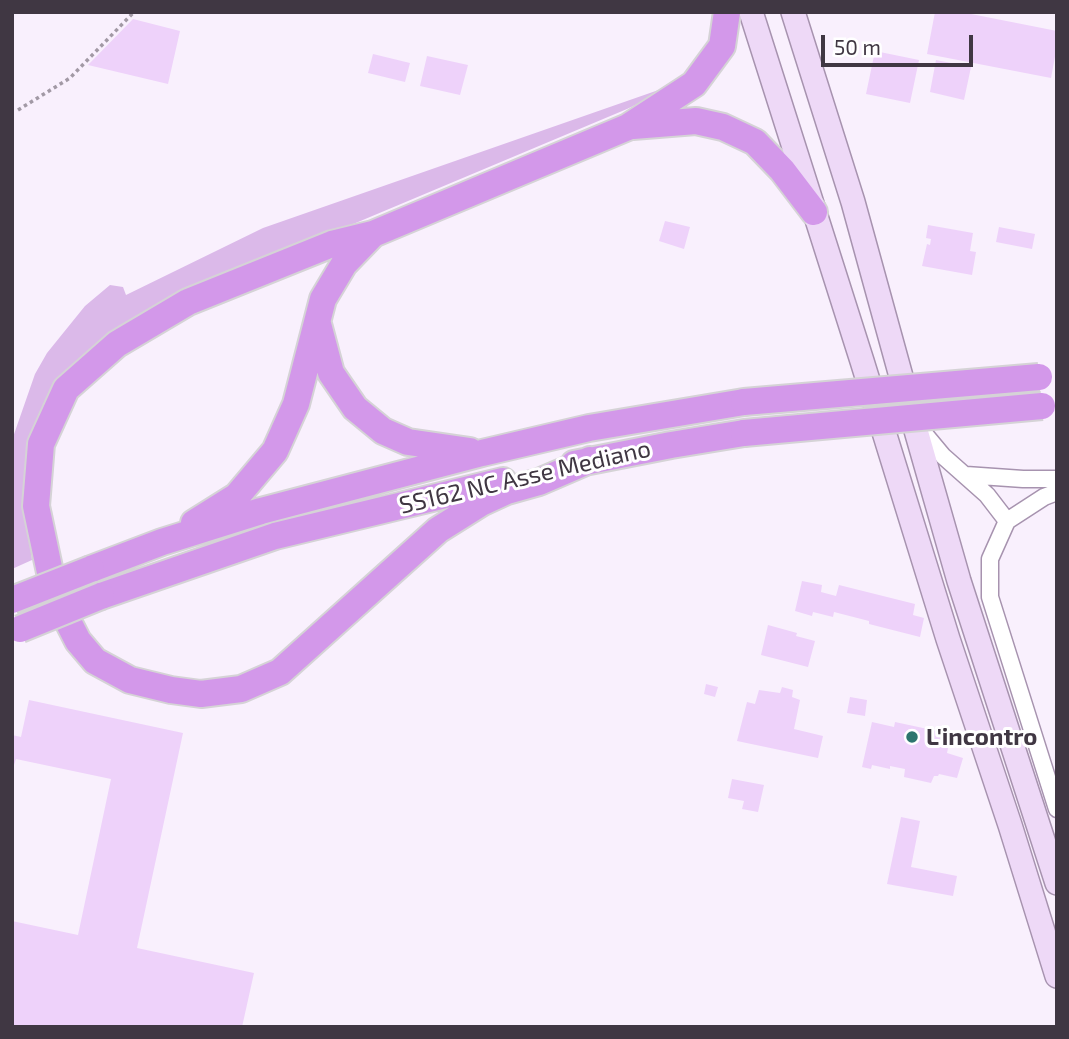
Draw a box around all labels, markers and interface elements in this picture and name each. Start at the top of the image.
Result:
scale bar [824,21,976,65]
text: 50 m [834,34,881,59]
street label: SS162 NC Asse Mediano [397,434,653,520]
place label: L'incontro [926,723,1037,751]
marker: L'incontro [904,729,920,745]

